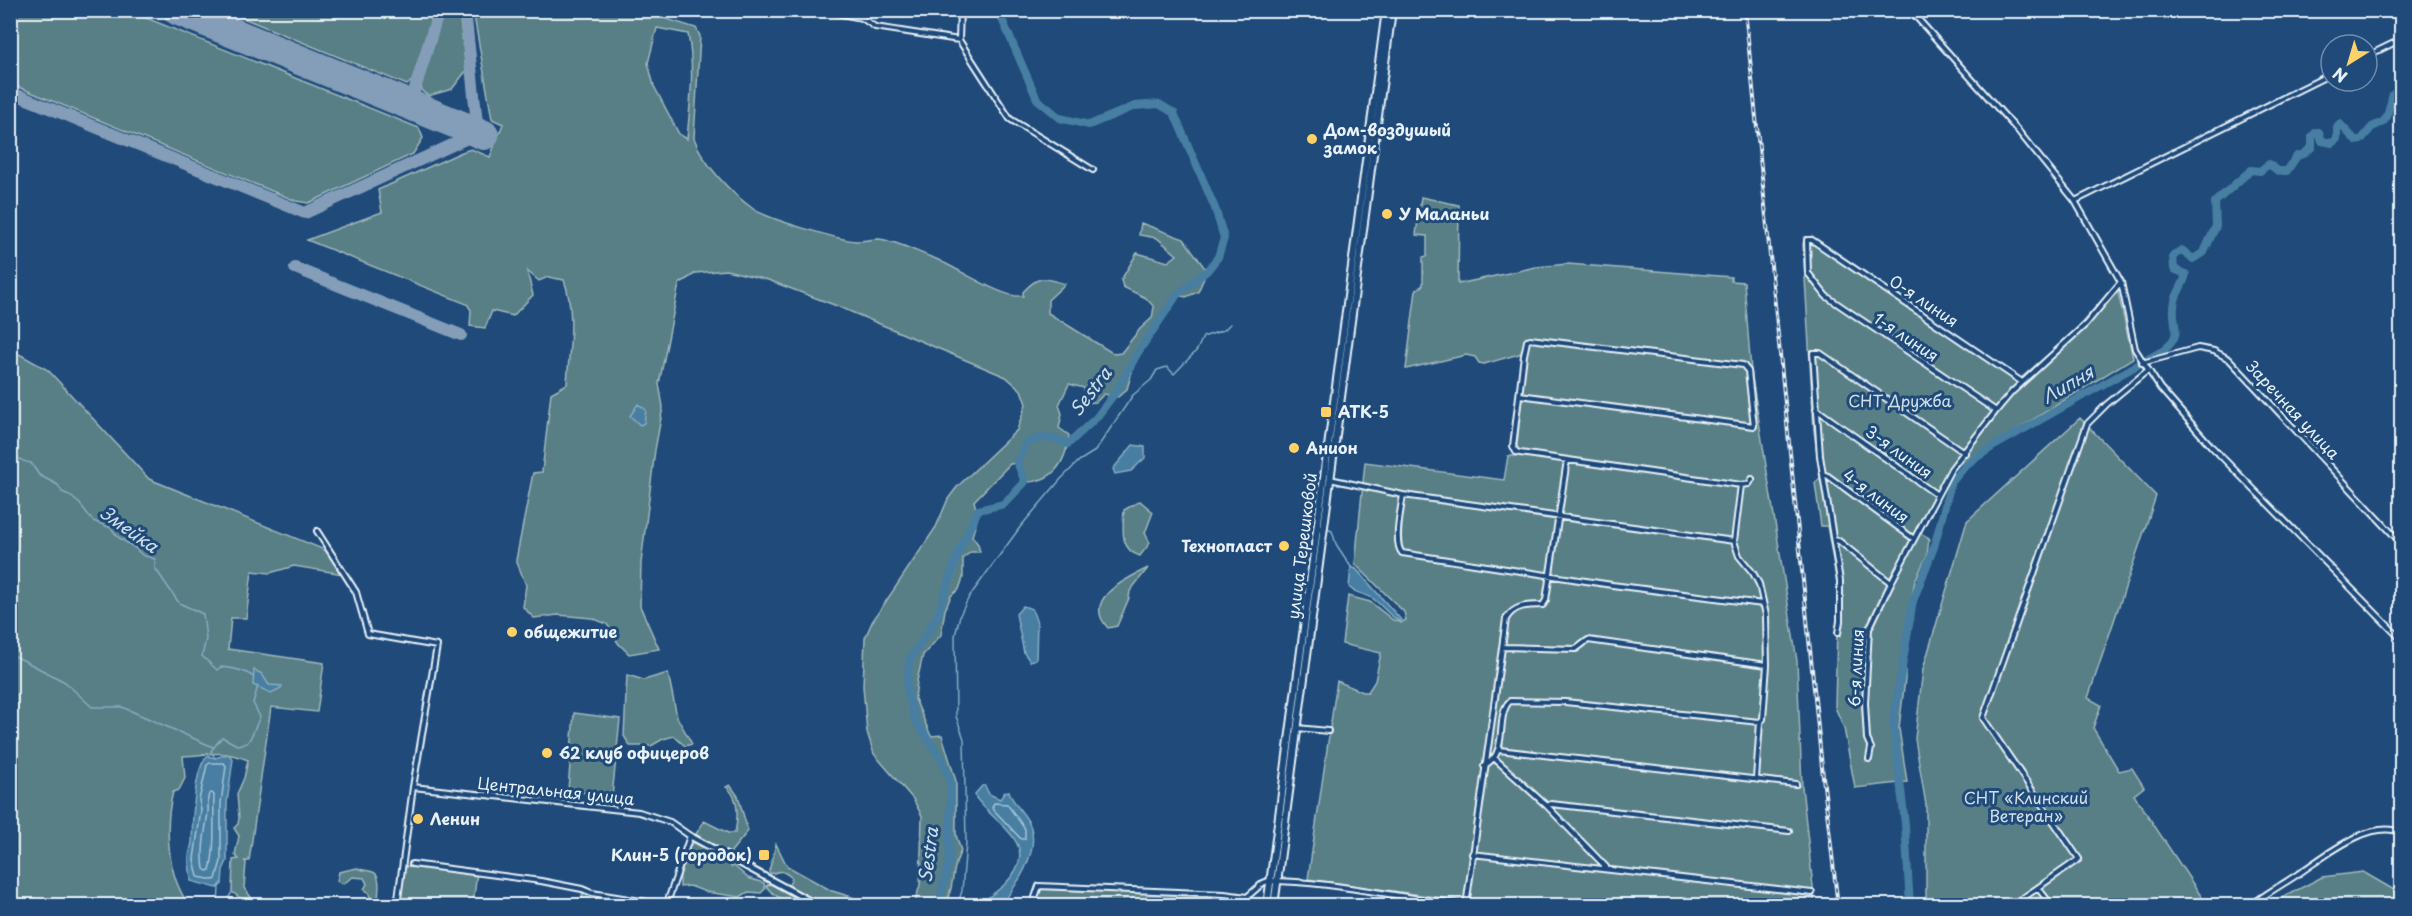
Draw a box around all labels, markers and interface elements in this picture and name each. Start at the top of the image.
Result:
north arrow [2319,33,2379,93]
text: N [2327,62,2352,89]
place label: Дом-воздушый замок [1323,117,1451,159]
marker: Дом-воздушый замок [1305,132,1319,146]
place label: У Маланьи [1398,201,1490,225]
marker: У Маланьи [1380,207,1394,221]
street label: 0-я линия [1885,268,1964,332]
street label: 1-я линия [1869,305,1944,367]
street label: Заречная улица [2241,354,2346,464]
water label: Липня [2036,357,2099,409]
water label: Sestra [1062,360,1118,421]
park label: СНТ Дружба [1848,388,1952,412]
place label: АТК-5 [1338,399,1389,423]
marker: АТК-5 [1319,405,1333,419]
street label: 3-я линия [1861,419,1938,484]
place label: Анион [1305,435,1358,459]
marker: Анион [1287,441,1301,455]
street label: 4-я линия [1838,462,1915,528]
street label: улица Терешковой [1280,471,1322,620]
water label: Змейка [95,499,165,559]
place label: Технопласт [1181,533,1273,557]
marker: Технопласт [1277,539,1291,553]
place label: общежитие [524,619,618,643]
marker: общежитие [505,625,519,639]
street label: 6-я линия [1841,628,1869,708]
place label: 62 клуб офицеров [559,740,709,764]
marker: 62 клуб офицеров [540,746,554,760]
street label: Центральная улица [476,770,636,810]
park label: СНТ «Клинский Ветеран» [1964,785,2088,827]
place label: Ленин [430,806,480,830]
marker: Ленин [411,812,425,826]
water label: Sestra [911,825,944,884]
place label: Клин-5 (городок) [611,842,752,866]
marker: Клин-5 (городок) [757,848,771,862]

